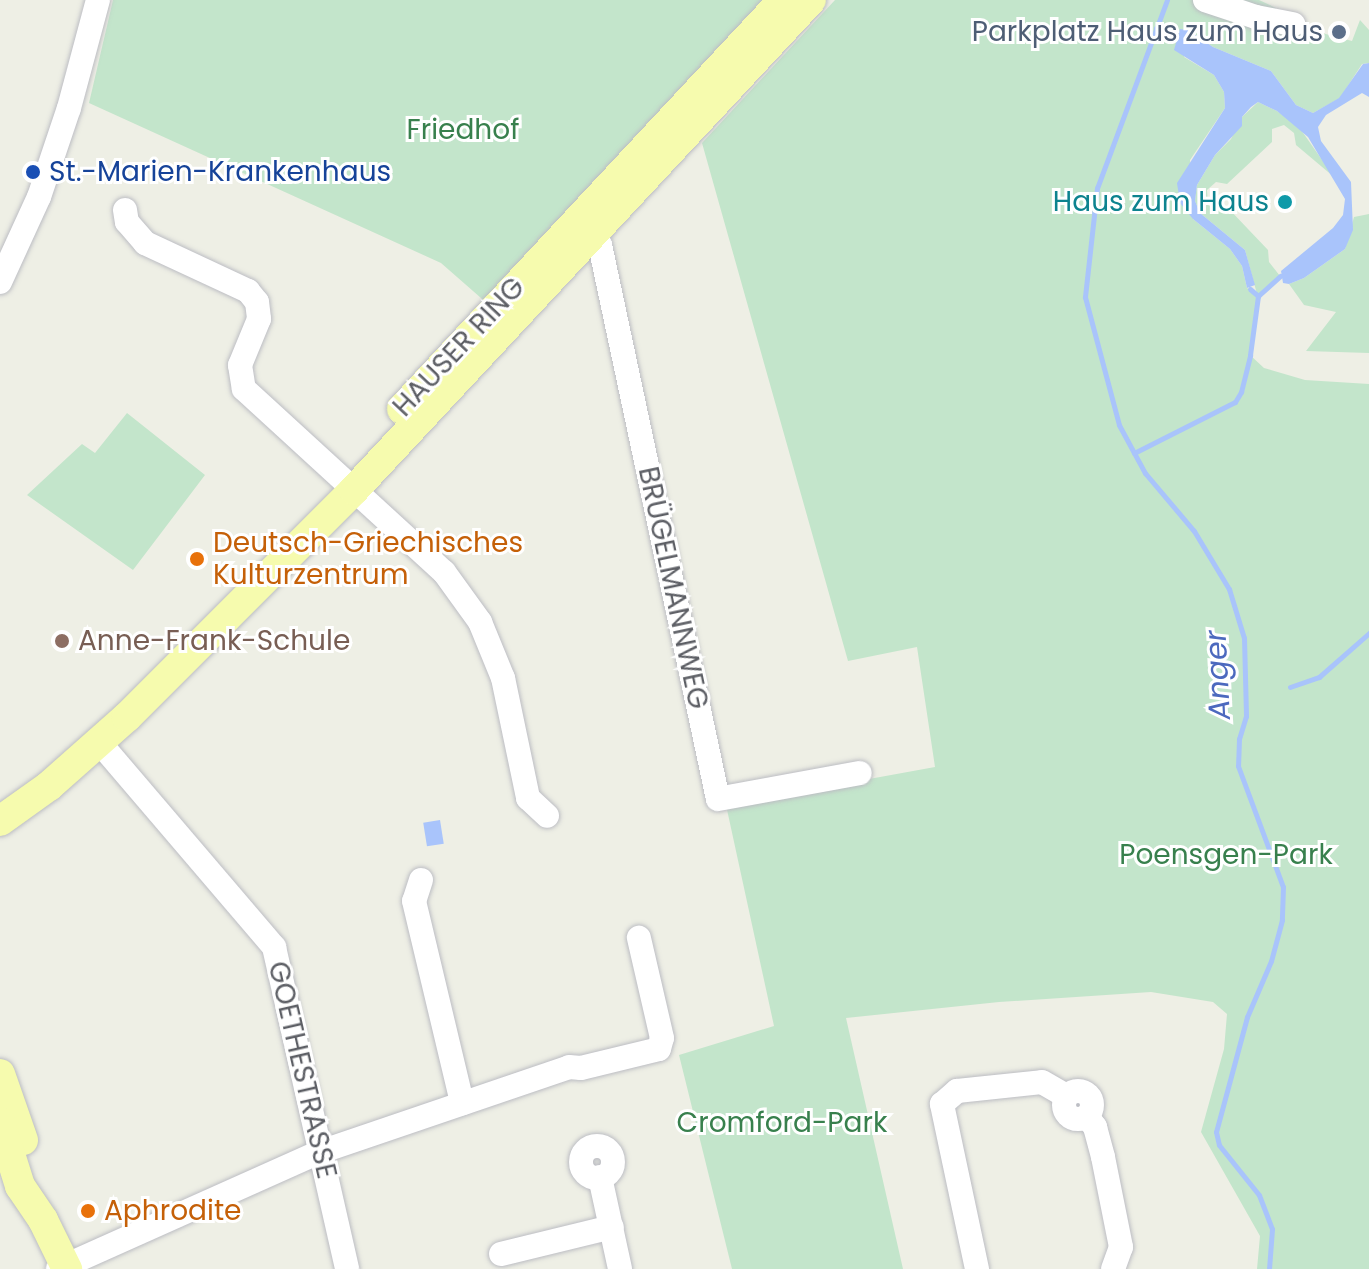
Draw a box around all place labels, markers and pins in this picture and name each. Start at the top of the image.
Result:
place label: Parkplatz Haus zum Haus [972,15,1323,49]
marker: Parkplatz Haus zum Haus [1330,23,1348,41]
place label: St.-Marien-Krankenhaus [49,155,391,189]
marker: St.-Marien-Krankenhaus [24,163,42,181]
place label: Haus zum Haus [1053,185,1269,219]
marker: Haus zum Haus [1276,193,1294,211]
place label: Deutsch-Griechisches Kulturzentrum [213,526,523,592]
marker: Deutsch-Griechisches Kulturzentrum [188,550,206,568]
place label: Anne-Frank-Schule [78,624,350,658]
marker: Anne-Frank-Schule [53,632,71,650]
place label: Aphrodite [104,1194,241,1228]
marker: Aphrodite [79,1202,97,1220]

